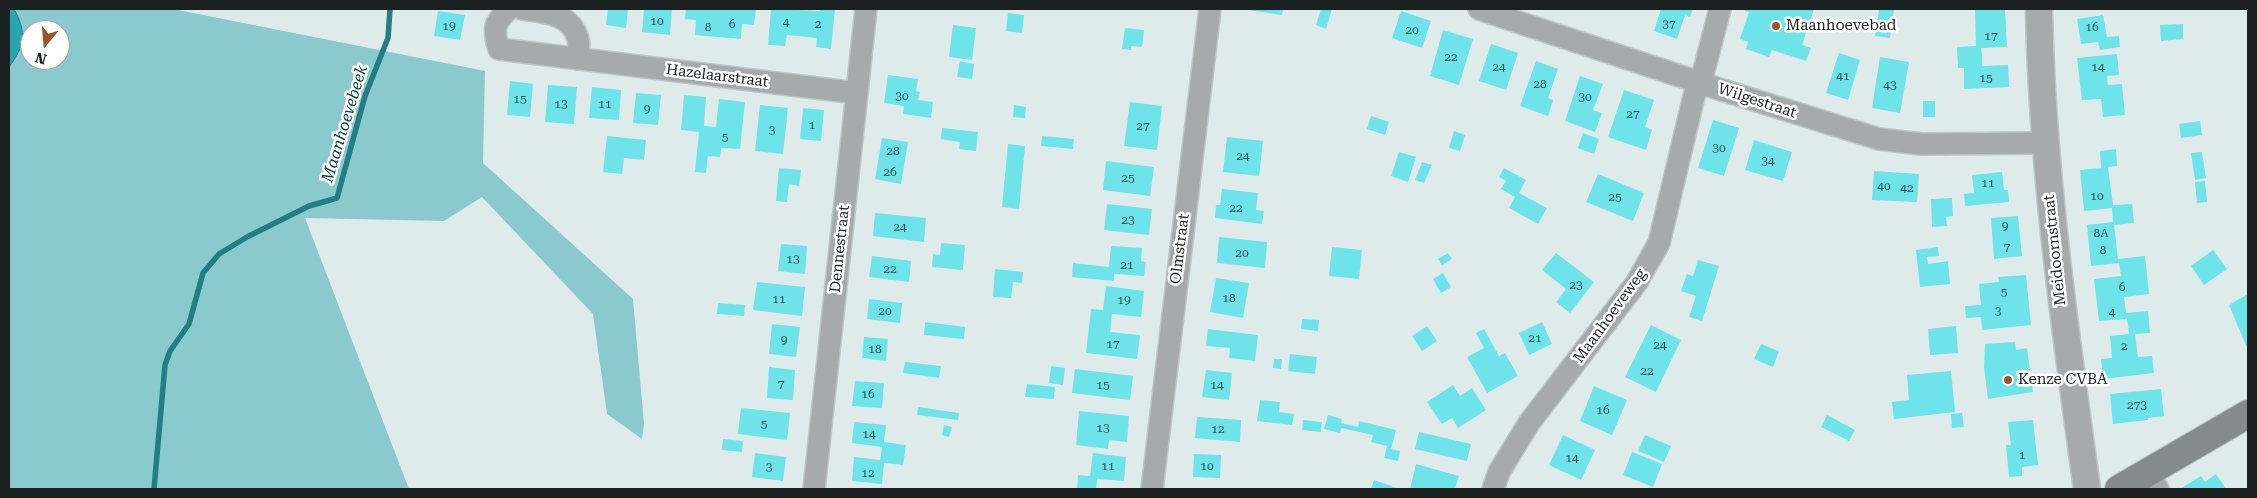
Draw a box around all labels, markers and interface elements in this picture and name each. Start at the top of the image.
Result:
house number: 10 [650,14,664,28]
house number: 4 [783,15,789,29]
house number: 6 [729,17,735,31]
house number: 2 [815,17,821,31]
house number: 37 [1662,17,1676,31]
place label: Maanhoevebad [1786,17,1896,35]
house number: 19 [442,19,456,33]
north arrow [20,20,70,70]
house number: 8 [705,20,711,34]
marker: Maanhoevebad [1770,20,1782,32]
house number: 16 [2085,20,2099,34]
house number: 20 [1405,23,1419,37]
house number: 17 [1984,29,1998,43]
text: N [33,49,48,68]
house number: 22 [1444,50,1458,64]
house number: 24 [1492,60,1506,74]
house number: 14 [2091,60,2105,74]
street label: Hazelaarstraat [665,61,769,91]
water label: Maanhoevebeek [318,63,372,185]
house number: 41 [1836,69,1850,83]
house number: 15 [1979,71,1993,85]
house number: 28 [1533,77,1547,91]
house number: 43 [1883,78,1897,92]
street label: Wilgestraat [1716,80,1798,122]
house number: 30 [895,89,909,103]
house number: 30 [1578,90,1592,104]
house number: 15 [513,92,527,106]
house number: 13 [554,97,568,111]
house number: 11 [598,97,612,111]
house number: 9 [644,102,650,116]
house number: 27 [1626,107,1640,121]
house number: 1 [809,118,815,132]
house number: 27 [1136,119,1150,133]
house number: 3 [769,123,775,137]
house number: 5 [722,130,728,144]
house number: 30 [1712,141,1726,155]
house number: 28 [886,144,900,158]
house number: 24 [1236,149,1250,163]
house number: 34 [1761,154,1775,168]
house number: 26 [883,165,897,179]
house number: 25 [1121,171,1135,185]
house number: 11 [1981,176,1995,190]
house number: 40 [1877,179,1891,193]
house number: 42 [1900,181,1914,195]
house number: 10 [2090,189,2104,203]
house number: 25 [1608,190,1622,204]
street label: Meidoornstraat [2040,194,2070,306]
house number: 22 [1229,201,1243,215]
street label: Dennestraat [826,204,854,294]
house number: 23 [1121,213,1135,227]
street label: Olmstraat [1167,213,1193,285]
house number: 9 [2002,219,2008,233]
house number: 24 [893,220,907,234]
house number: 8A [2093,226,2109,240]
house number: 7 [2004,240,2010,254]
house number: 8 [2100,243,2106,257]
house number: 20 [1235,246,1249,260]
house number: 13 [786,252,800,266]
house number: 21 [1120,258,1134,272]
house number: 22 [883,262,897,276]
street label: Maanhoeveweg [1570,265,1650,367]
house number: 23 [1569,278,1583,292]
house number: 6 [2119,280,2125,294]
house number: 5 [2001,285,2007,299]
house number: 18 [1222,291,1236,305]
house number: 11 [772,292,786,306]
house number: 19 [1117,293,1131,307]
house number: 20 [878,304,892,318]
house number: 3 [1995,304,2001,318]
house number: 4 [2109,305,2115,319]
house number: 21 [1528,331,1542,345]
house number: 9 [781,333,787,347]
house number: 17 [1106,337,1120,351]
house number: 24 [1653,338,1667,352]
house number: 2 [2121,339,2127,353]
house number: 18 [868,342,882,356]
house number: 22 [1640,364,1654,378]
place label: Kenze CVBA [2018,371,2107,389]
marker: Kenze CVBA [2002,374,2014,386]
house number: 7 [778,377,784,391]
house number: 15 [1096,378,1110,392]
house number: 14 [1210,378,1224,392]
house number: 16 [861,387,875,401]
house number: 273 [2127,398,2147,412]
house number: 16 [1596,403,1610,417]
house number: 5 [761,417,767,431]
house number: 13 [1096,421,1110,435]
house number: 12 [1211,422,1225,436]
house number: 14 [862,427,876,441]
house number: 1 [2019,448,2025,462]
house number: 14 [1565,451,1579,465]
house number: 11 [1101,459,1115,473]
house number: 10 [1200,459,1214,473]
house number: 3 [766,460,772,474]
house number: 12 [861,466,875,480]

